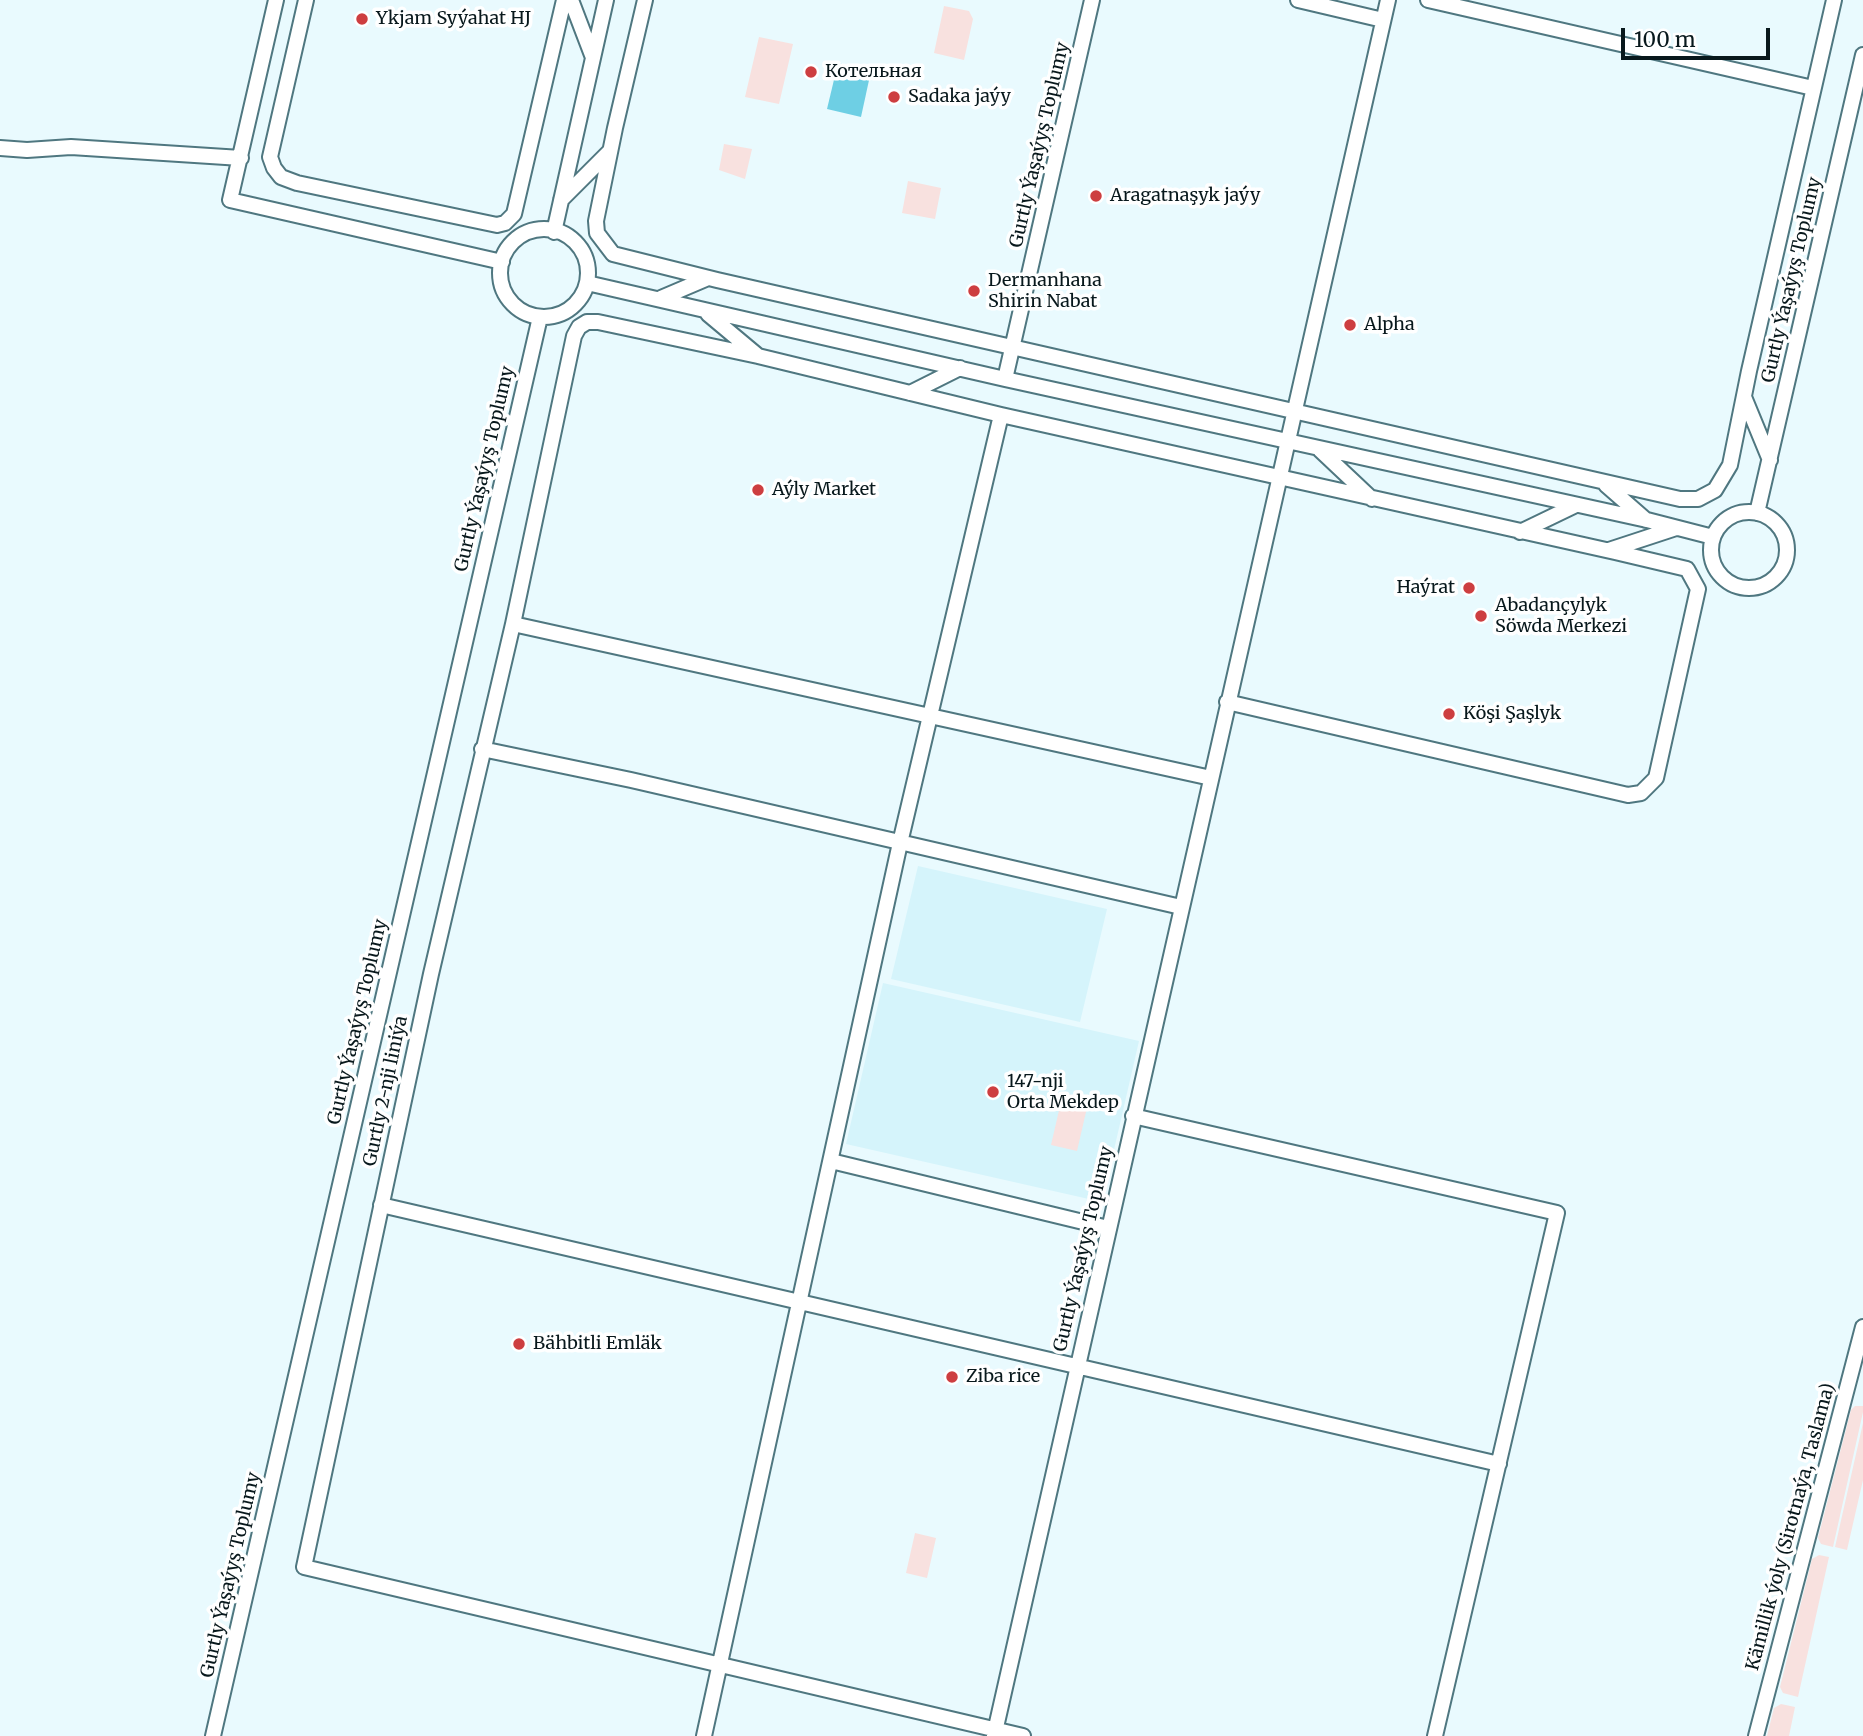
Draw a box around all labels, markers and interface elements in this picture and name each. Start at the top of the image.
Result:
place label: Ykjam Syýahat HJ [376,8,531,30]
marker: Ykjam Syýahat HJ [354,11,370,27]
scale bar [1625,14,1774,58]
text: 100 m [1634,26,1696,53]
street label: Gurtly Ýaşaýyş Toplumy [1006,40,1074,250]
place label: Котельная [825,61,922,83]
marker: Котельная [803,64,819,80]
place label: Sadaka jaýy [908,86,1011,108]
marker: Sadaka jaýy [886,89,902,105]
street label: Gurtly Ýaşaýyş Toplumy [1758,175,1826,385]
place label: Aragatnaşyk jaýy [1110,185,1260,207]
marker: Aragatnaşyk jaýy [1088,188,1104,204]
place label: Dermanhana Shirin Nabat [988,270,1102,312]
marker: Dermanhana Shirin Nabat [966,283,982,299]
place label: Alpha [1364,314,1415,336]
marker: Alpha [1342,317,1358,333]
street label: Gurtly Ýaşaýyş Toplumy [451,364,519,574]
place label: Aýly Market [772,479,876,501]
marker: Aýly Market [750,482,766,498]
place label: Haýrat [1396,577,1455,599]
marker: Haýrat [1461,580,1477,596]
place label: Abadançylyk Söwda Merkezi [1495,595,1627,638]
marker: Abadançylyk Söwda Merkezi [1473,608,1489,624]
place label: Köşi Şaşlyk [1463,703,1561,725]
marker: Köşi Şaşlyk [1441,706,1457,722]
street label: Gurtly Ýaşaýyş Toplumy [324,917,392,1127]
street label: Gurtly 2-nji liniýa [360,1014,412,1168]
place label: 147-nji Orta Mekdep [1007,1071,1119,1114]
marker: 147-nji Orta Mekdep [985,1084,1001,1100]
street label: Gurtly Ýaşaýyş Toplumy [1050,1144,1118,1354]
place label: Bähbitli Emläk [533,1333,662,1355]
marker: Bähbitli Emläk [511,1336,527,1352]
place label: Ziba rice [966,1366,1040,1388]
marker: Ziba rice [944,1369,960,1385]
street label: Kämillik ýoly (Sirotnaýa, Taslama) [1742,1381,1840,1673]
street label: Gurtly Ýaşaýyş Toplumy [197,1470,265,1680]

